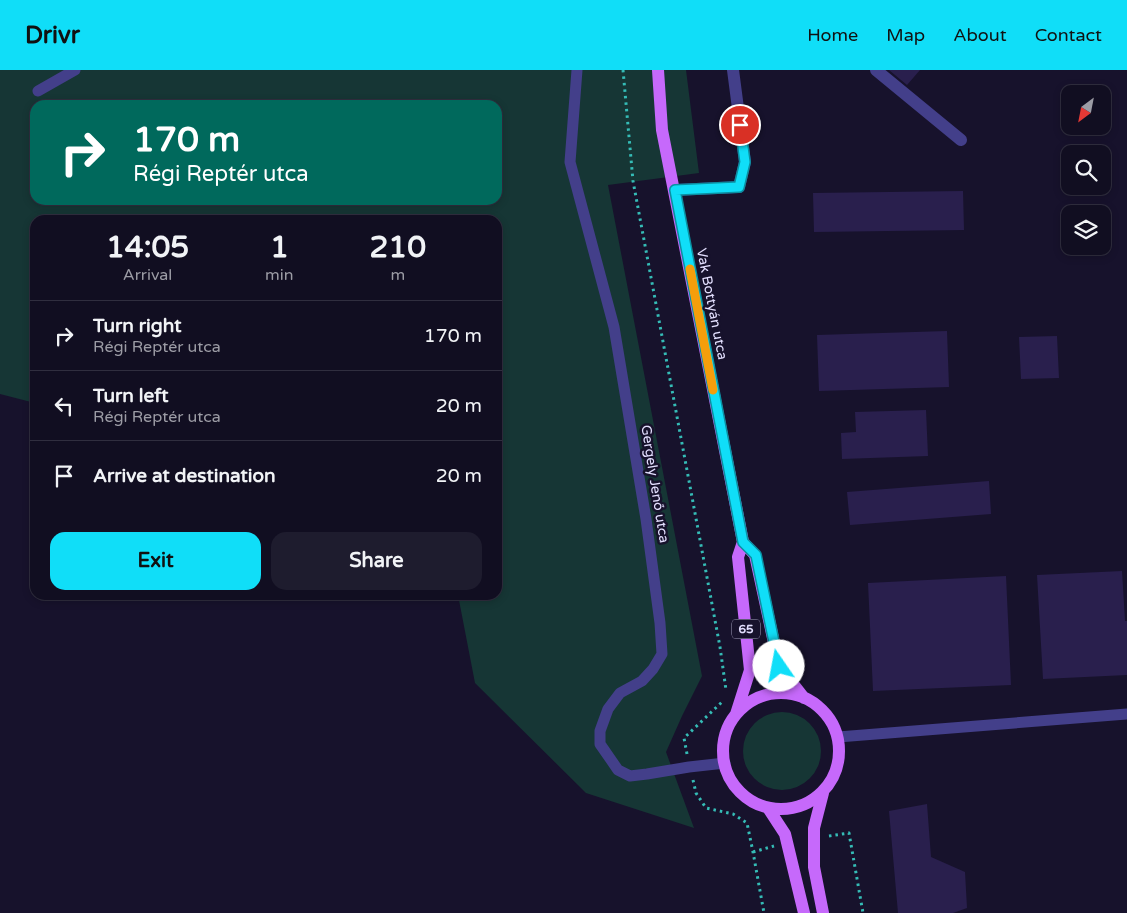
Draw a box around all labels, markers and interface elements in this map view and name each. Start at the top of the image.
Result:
text: Drivr [25,21,80,50]
text: Home [807,24,858,46]
text: Map [886,24,925,46]
text: About [953,24,1007,46]
text: Contact [1035,24,1102,46]
north arrow [1061,85,1111,135]
map controls [1061,85,1111,255]
pin [719,104,761,146]
icon: arrive [726,111,754,139]
text: 170 m [133,119,240,161]
icon: right [50,120,115,185]
button: search [1061,145,1111,195]
text: Régi Reptér utca [133,161,309,187]
button: layers [1061,205,1111,255]
text: 14:05 [106,229,189,266]
text: 1 [270,229,289,266]
text: 210 [370,229,426,266]
street label: Vak Bottyán utca [693,247,731,361]
text: Arrival [123,265,172,285]
text: min [265,265,294,285]
text: m [390,265,405,285]
text: Turn right [93,315,181,337]
icon: right [50,322,78,350]
text: 170 m [424,325,482,347]
text: Régi Reptér utca [93,337,221,357]
text: Turn left [93,385,169,407]
icon: left [50,392,78,420]
text: 20 m [436,395,482,417]
text: Régi Reptér utca [93,407,221,427]
street label: Gergely Jenő utca [637,424,673,544]
icon: arrive [50,462,78,490]
text: Arrive at destination [93,465,276,487]
text: 20 m [436,465,482,487]
button: Exit [50,532,261,590]
button: Share [271,532,482,590]
road number: 65 [732,620,760,638]
position arrow [752,639,804,691]

